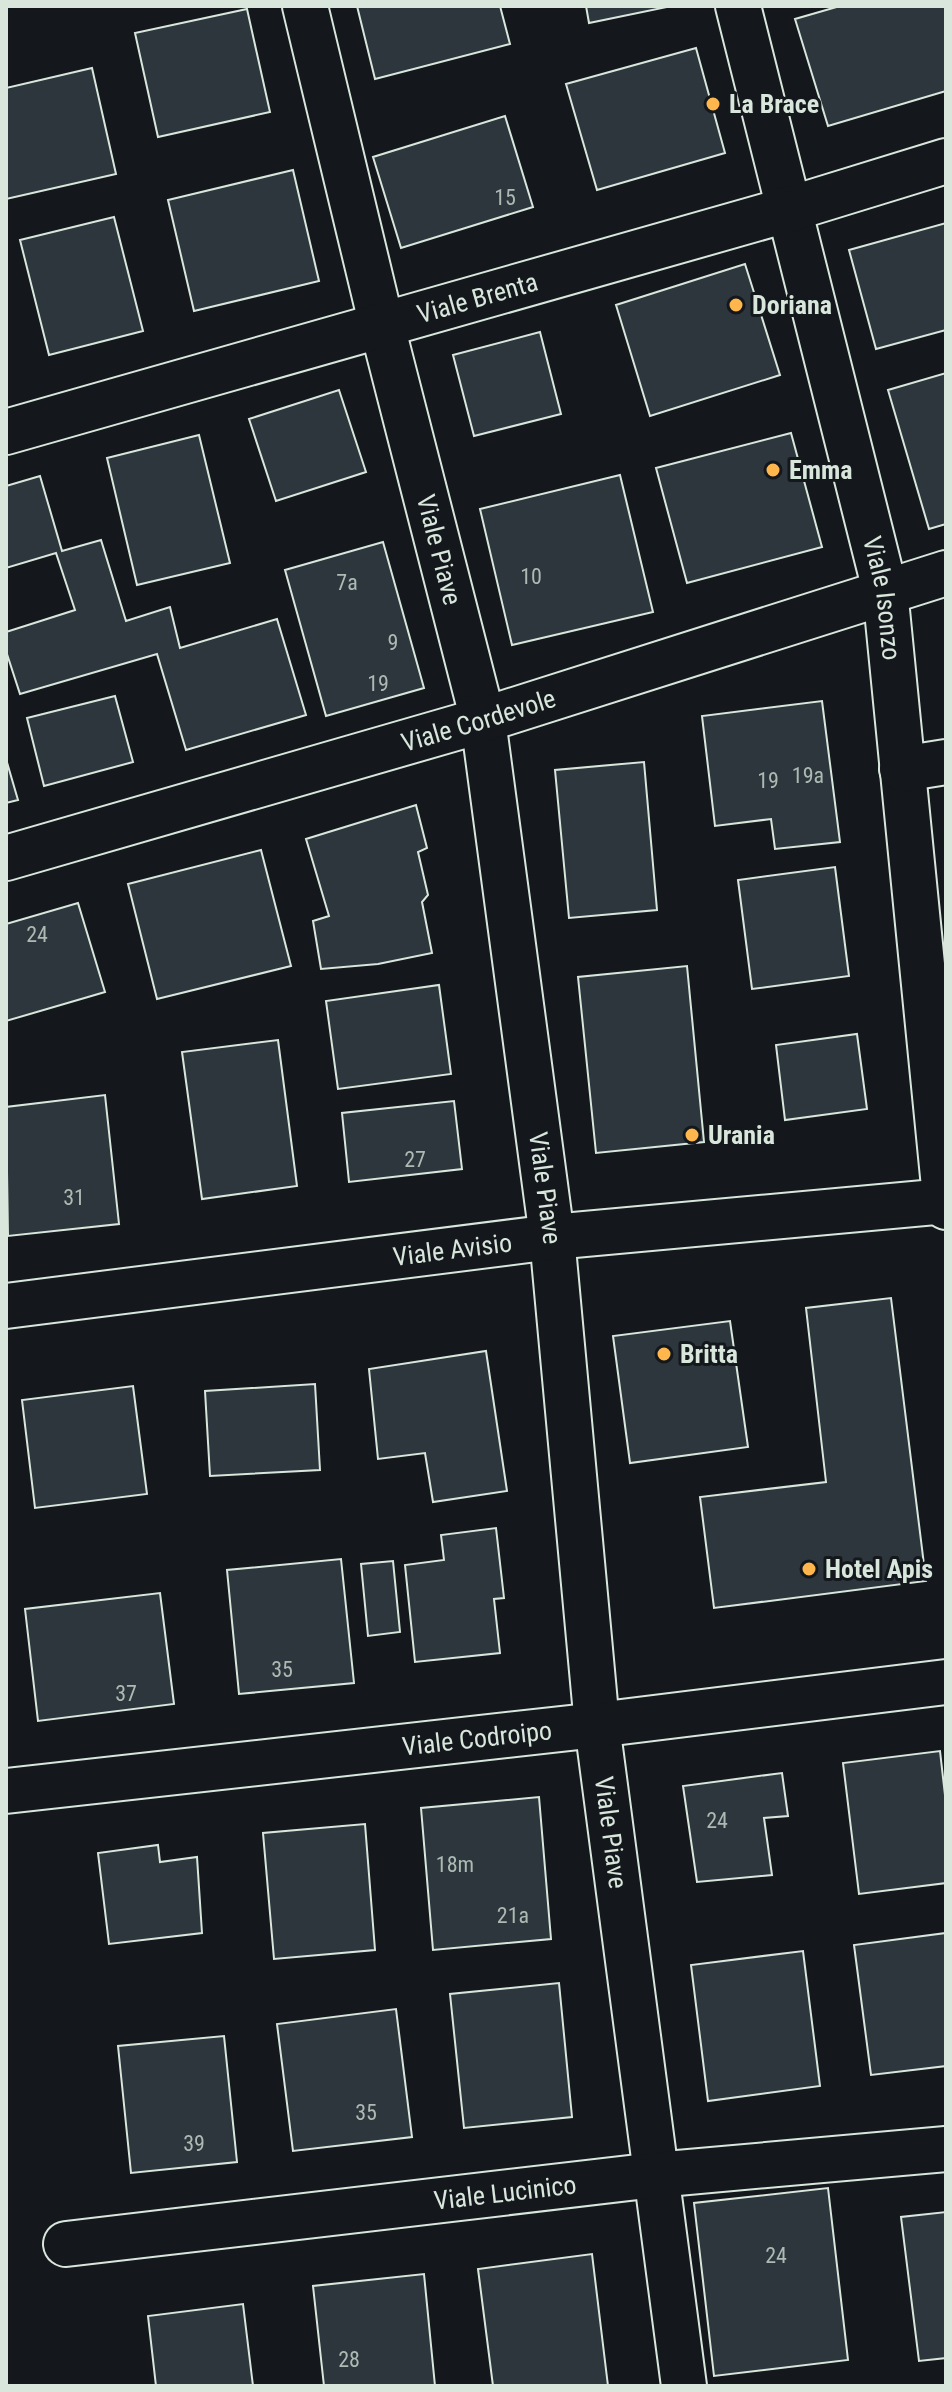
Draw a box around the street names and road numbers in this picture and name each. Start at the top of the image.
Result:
street label: Viale Brenta [414,267,541,329]
street label: Viale Piave [411,491,468,608]
street label: Viale Isonzo [857,533,907,662]
street label: Viale Cordevole [398,683,559,758]
street label: Viale Piave [523,1130,568,1245]
street label: Viale Avisio [391,1227,514,1272]
street label: Viale Codroipo [401,1715,553,1762]
street label: Viale Piave [589,1775,633,1890]
street label: Viale Lucinico [432,2169,578,2216]

